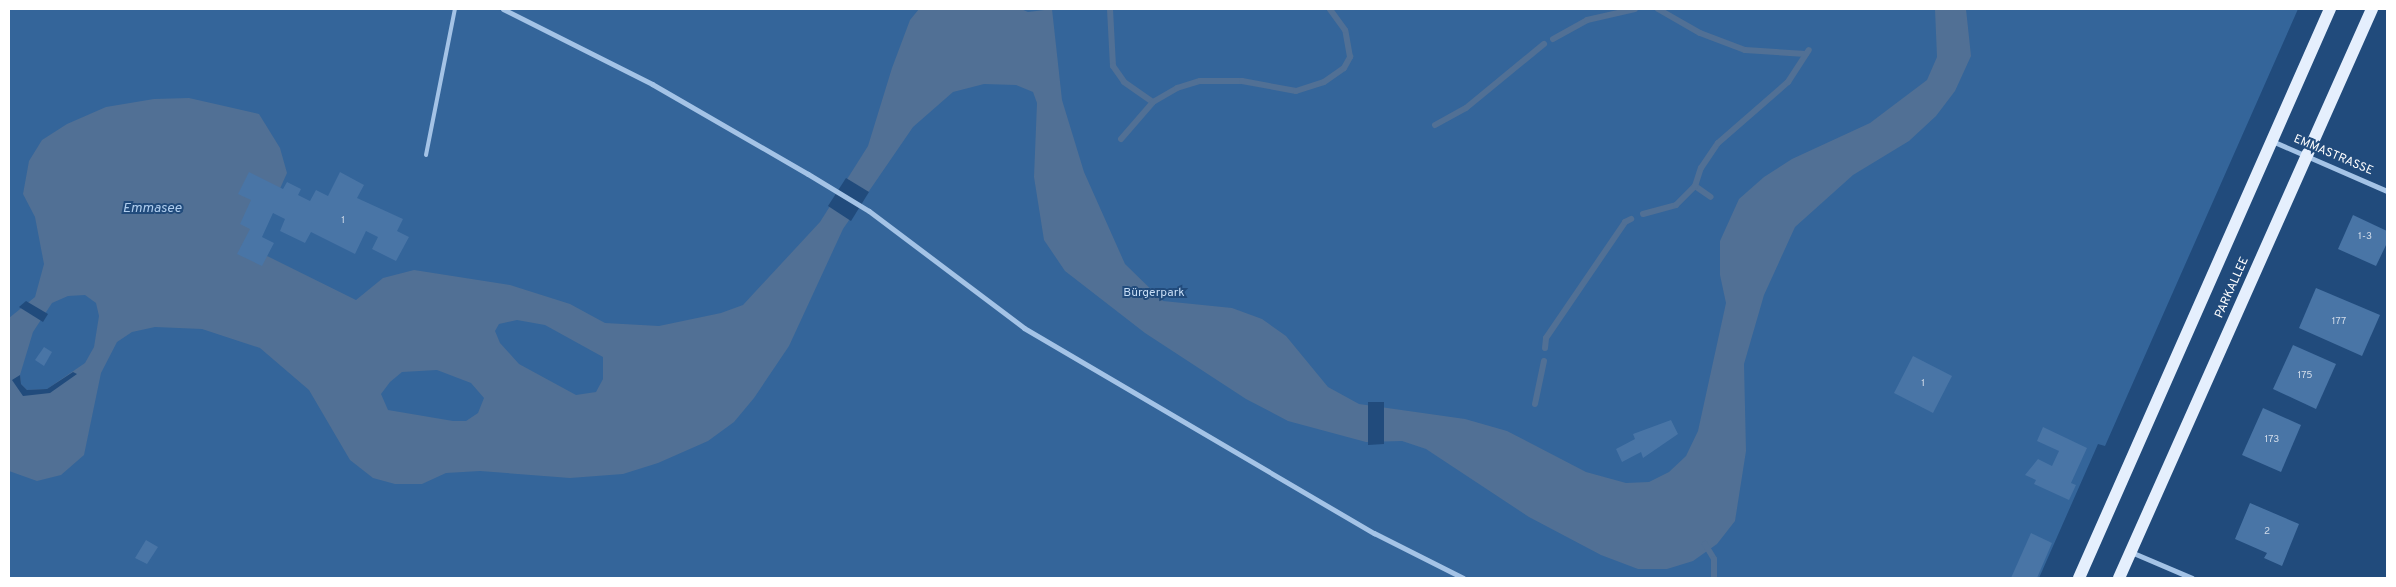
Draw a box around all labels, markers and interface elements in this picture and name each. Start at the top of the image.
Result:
street label: EMMASTRASSE [2291,133,2375,179]
water label: Emmasee [123,201,181,217]
house number: 1 [341,215,345,227]
house number: 1-3 [2358,231,2372,243]
street label: PARKALLEE [2213,255,2253,321]
park label: Bürgerpark [1123,287,1185,301]
house number: 177 [2332,316,2346,328]
house number: 175 [2297,370,2313,382]
house number: 1 [1921,378,1925,390]
house number: 173 [2265,434,2279,446]
house number: 2 [2264,526,2270,538]

